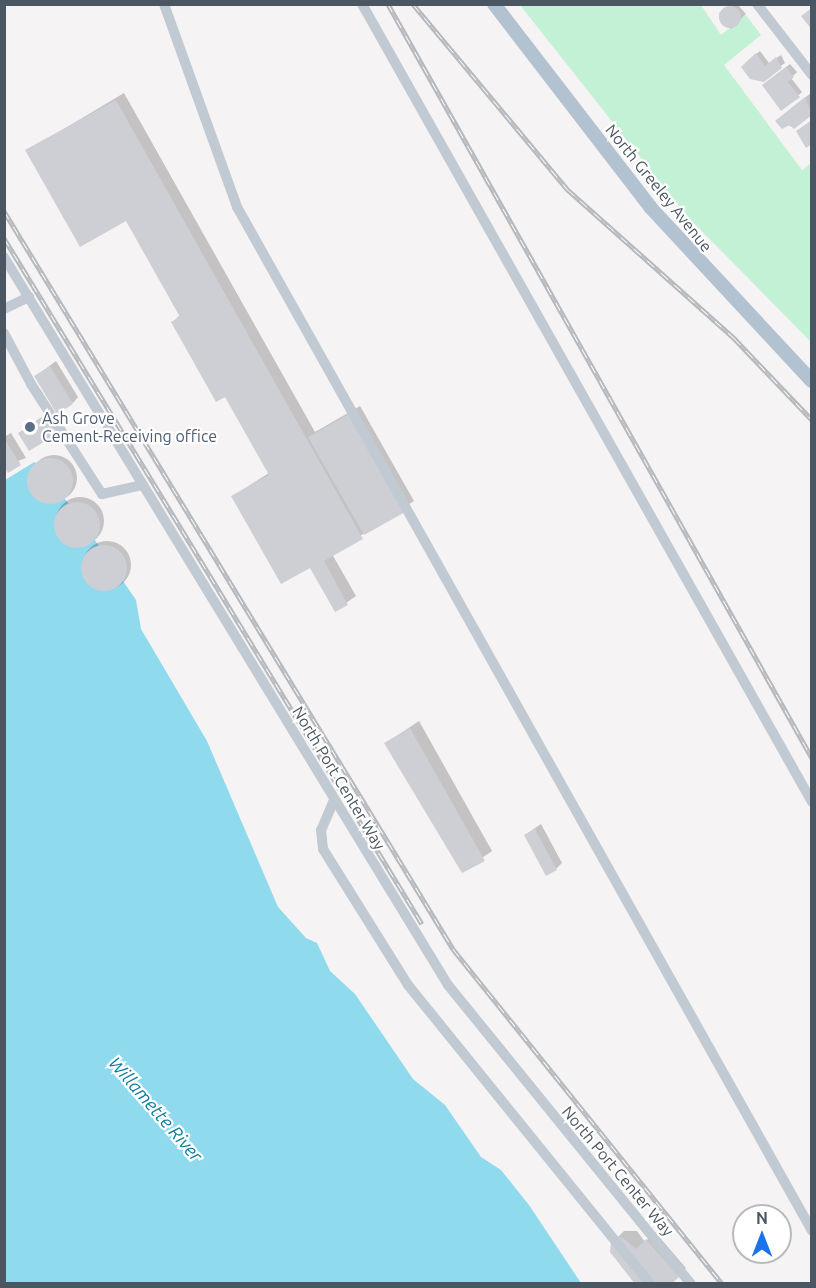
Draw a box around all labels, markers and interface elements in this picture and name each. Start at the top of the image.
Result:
street label: North Greeley Avenue [602,120,716,256]
place label: Ash Grove Cement-Receiving office [42,408,217,446]
marker: Ash Grove Cement-Receiving office [23,420,37,434]
street label: North Port Center Way [289,703,389,853]
water label: Willamette River [105,1052,207,1166]
street label: North Port Center Way [558,1102,678,1240]
north arrow [732,1204,792,1264]
text: N [756,1209,768,1227]

